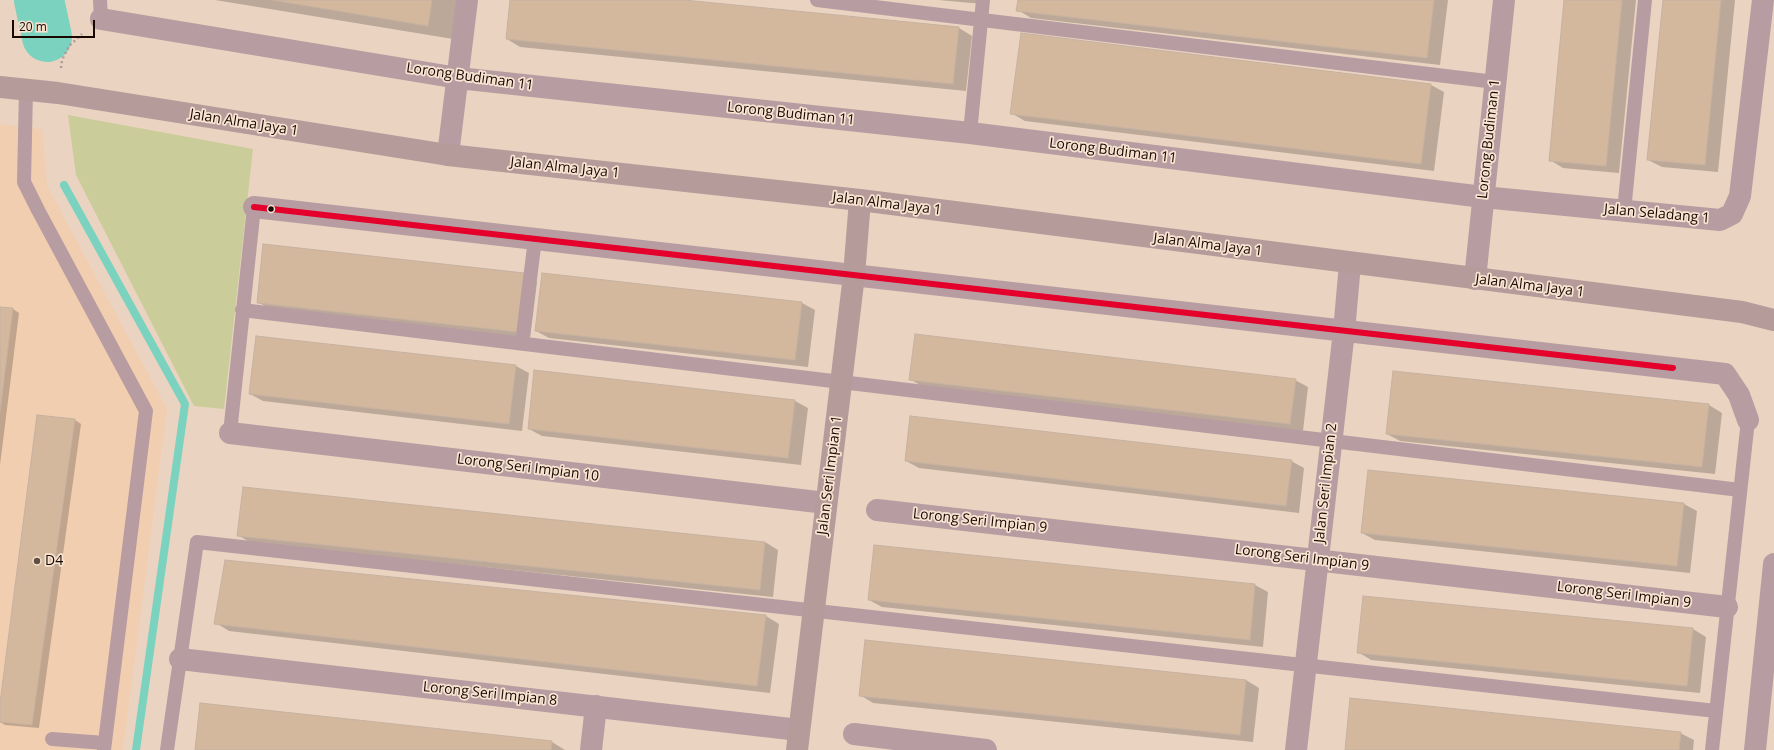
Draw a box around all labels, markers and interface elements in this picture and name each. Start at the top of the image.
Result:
scale bar [14,12,97,38]
text: 20 m [19,18,47,35]
street label: Lorong Budiman 11 [405,60,535,94]
street label: Lorong Budiman 1 [1474,78,1504,200]
street label: Lorong Budiman 11 [726,99,856,129]
street label: Jalan Alma Jaya 1 [188,106,300,140]
street label: Lorong Budiman 11 [1048,135,1178,167]
street label: Jalan Alma Jaya 1 [510,154,620,182]
street label: Jalan Alma Jaya 1 [831,189,943,219]
street label: Jalan Seladang 1 [1603,201,1711,227]
unlabelled marker [266,204,276,214]
street label: Jalan Alma Jaya 1 [1152,230,1264,260]
street label: Jalan Alma Jaya 1 [1474,271,1586,301]
street label: Jalan Seri Impian 1 [814,414,846,536]
street label: Jalan Seri Impian 2 [1311,422,1341,544]
street label: Lorong Seri Impian 10 [456,451,600,485]
street label: Lorong Seri Impian 9 [912,506,1048,536]
street label: Lorong Seri Impian 9 [1234,541,1370,575]
place label: D4 [45,553,63,569]
marker: D4 [32,556,42,566]
street label: Lorong Seri Impian 9 [1556,578,1692,612]
street label: Lorong Seri Impian 8 [422,679,558,709]

